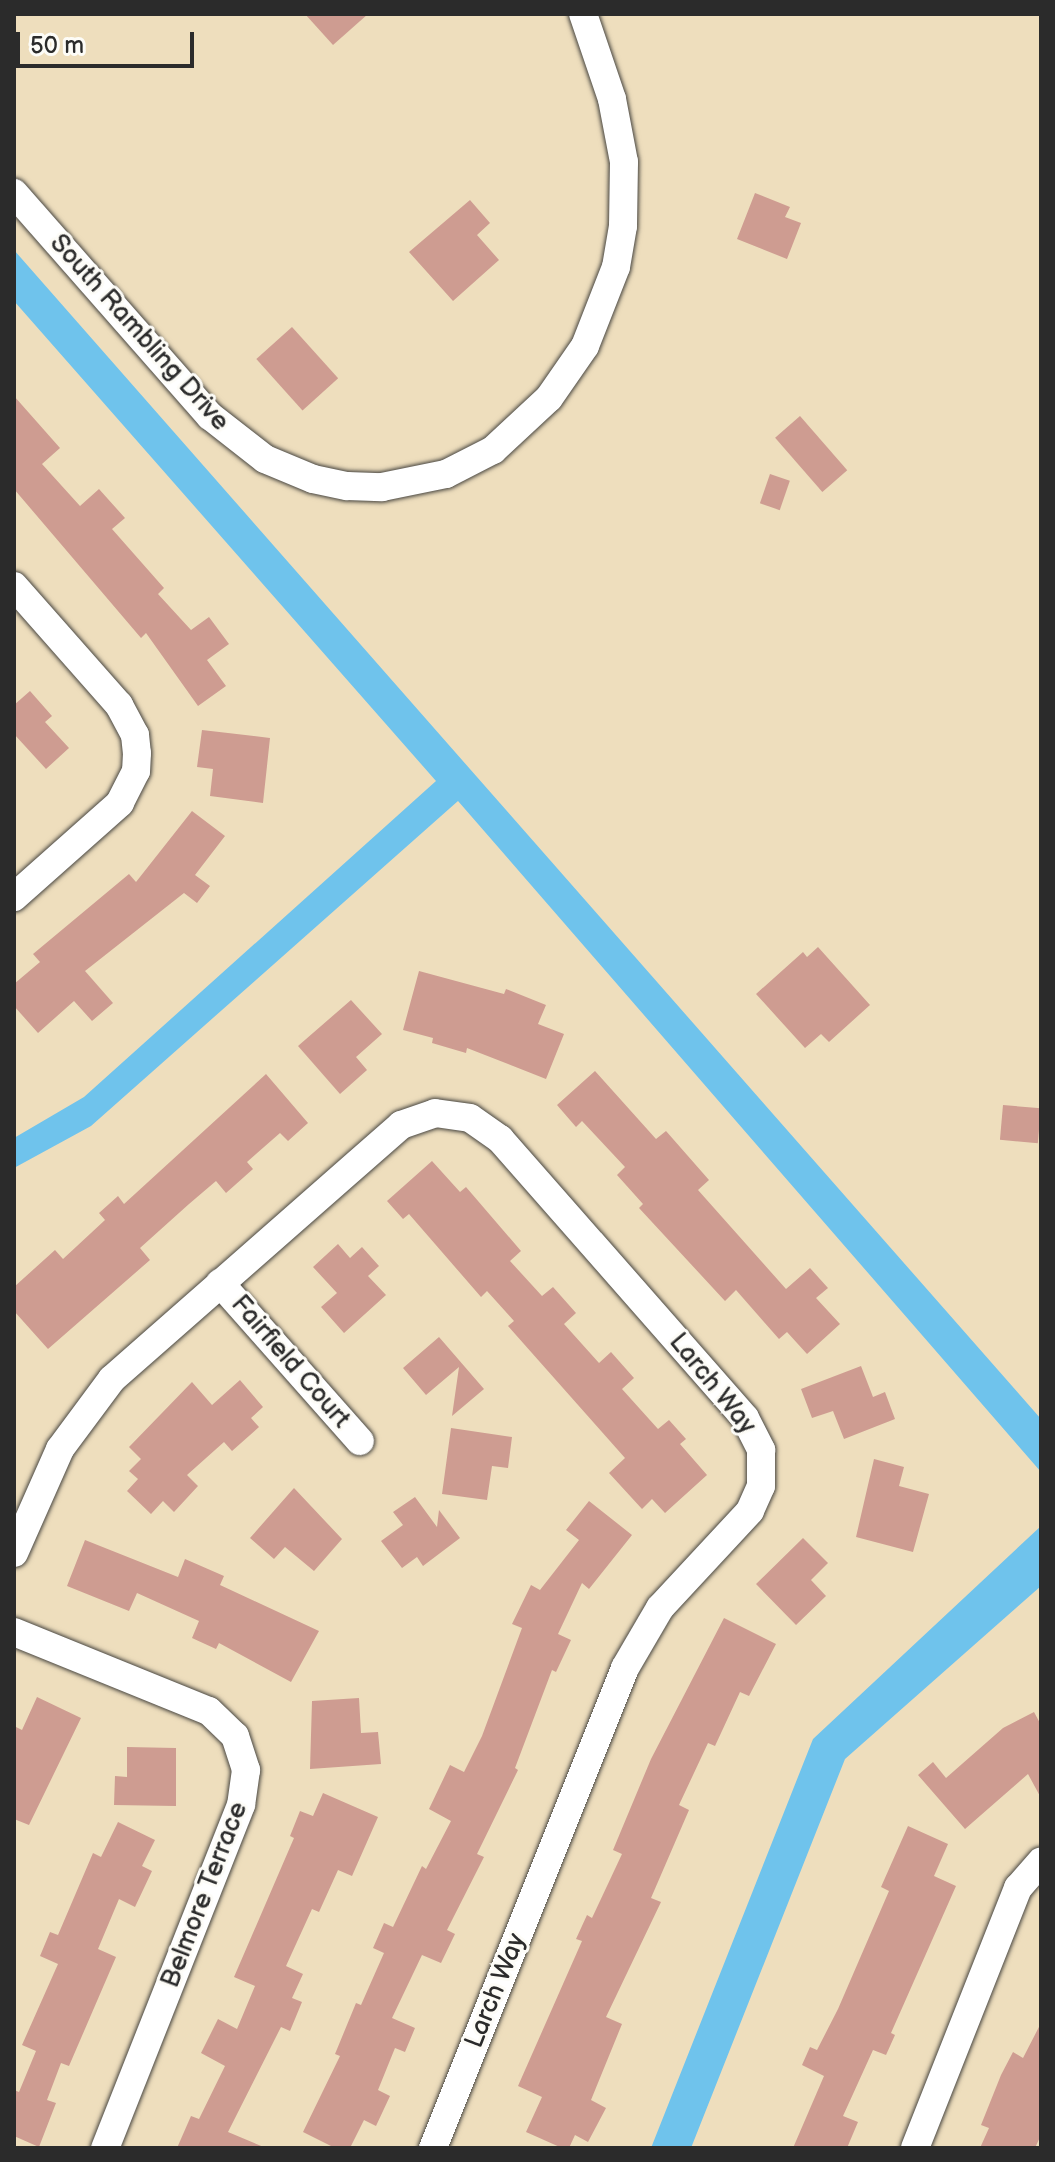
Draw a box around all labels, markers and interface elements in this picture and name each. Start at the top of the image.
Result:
scale bar [20,16,198,66]
text: 50 m [30,31,84,60]
street label: South Rambling Drive [43,228,235,438]
street label: Fairfield Court [224,1289,356,1435]
street label: Larch Way [662,1327,762,1441]
street label: Belmore Terrace [155,1797,255,1993]
street label: Larch Way [459,1929,533,2053]

